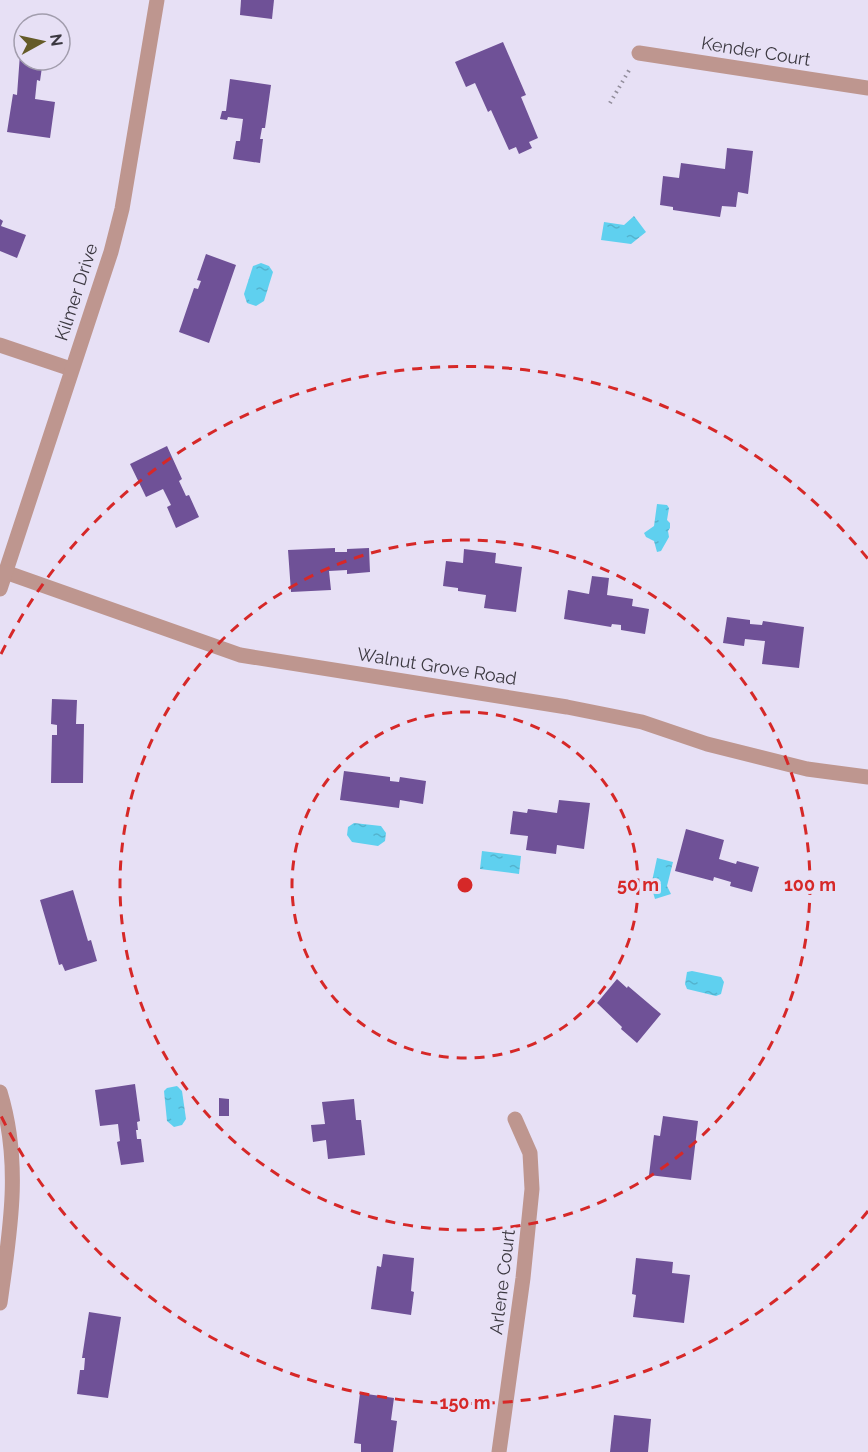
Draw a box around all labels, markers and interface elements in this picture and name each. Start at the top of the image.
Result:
north arrow [12,12,72,72]
street label: Kender Court [700,32,812,70]
text: N [46,33,67,47]
street label: Kilmer Drive [50,240,102,343]
street label: Walnut Grove Road [356,643,518,689]
text: 50 m [617,874,659,895]
text: 100 m [784,874,836,895]
centre of rings [455,875,475,895]
street label: Arlene Court [485,1228,519,1336]
text: 150 m [440,1392,491,1413]

